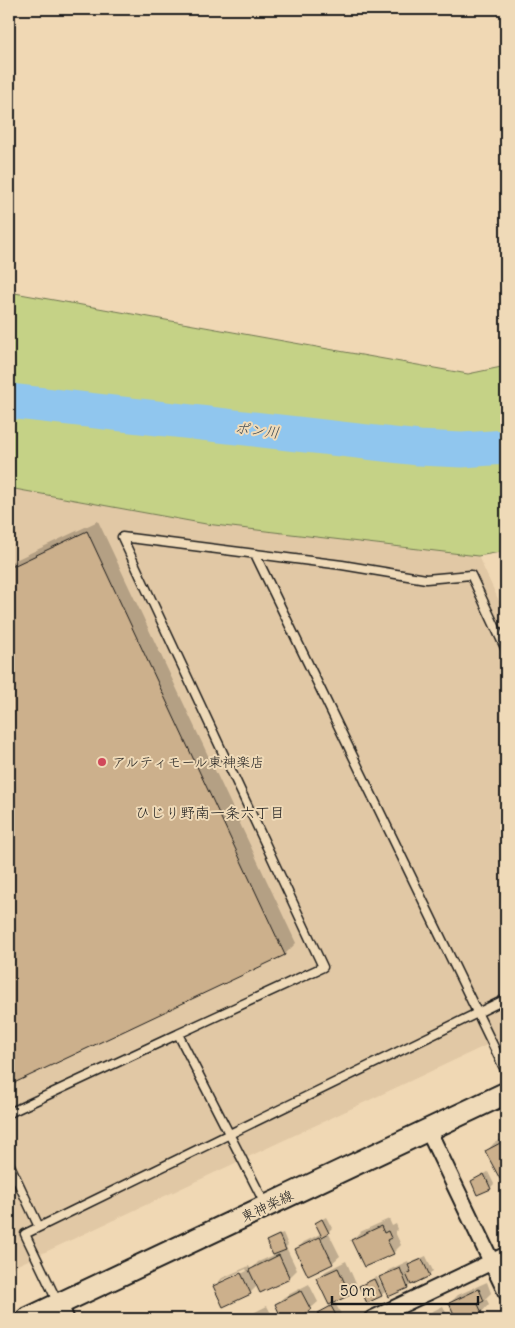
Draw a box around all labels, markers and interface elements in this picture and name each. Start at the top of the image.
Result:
water label: ポン川 [234,418,280,442]
place label: アルティモール東神楽店 [112,753,264,771]
marker: アルティモール東神楽店 [96,756,108,768]
district label: ひじり野南一条六丁目 [135,803,285,822]
street label: 東神楽線 [238,1186,296,1226]
scale bar [332,1273,479,1305]
text: 50 m [340,1281,375,1300]

